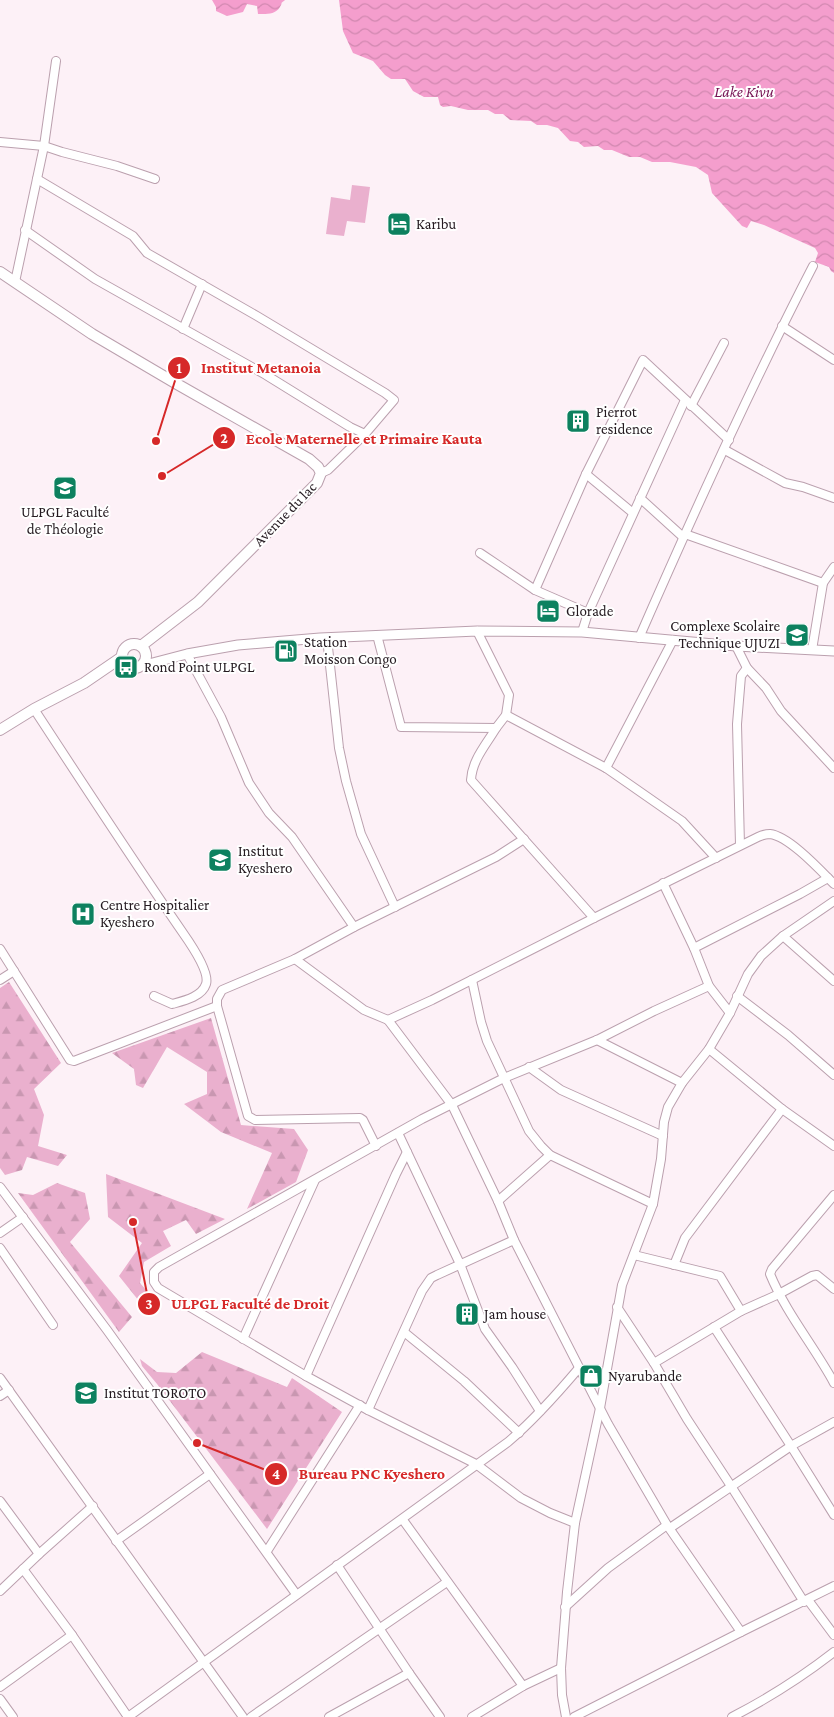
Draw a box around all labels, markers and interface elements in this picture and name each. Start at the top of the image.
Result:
water label: Lake Kivu [714,83,774,100]
hotel icon: Karibu [386,211,412,237]
place label: Karibu [416,216,456,232]
callout: Institut Metanoia [166,352,331,383]
text: Institut Metanoia [201,359,321,376]
text: 1 [176,360,182,376]
place label: Pierrot residence [596,404,653,437]
building icon: Pierrot residence [565,408,591,434]
callout: Ecole Maternelle et Primaire Kauta [211,422,493,453]
text: 2 [220,430,228,446]
text: Ecole Maternelle et Primaire Kauta [246,430,482,447]
school or university icon: ULPGL Faculté de Théologie [52,475,78,501]
street label: Avenue du lac [250,478,320,549]
place label: ULPGL Faculté de Théologie [21,504,109,538]
hotel icon: Glorade [535,598,561,624]
place label: Glorade [566,603,614,619]
place label: Complexe Scolaire Technique UJUZI [670,618,780,652]
school or university icon: Complexe Scolaire Technique UJUZI [784,622,810,648]
place label: Station Moisson Congo [304,634,397,668]
fuel station icon: Station Moisson Congo [273,638,299,664]
bus stop icon: Rond Point ULPGL [113,654,139,680]
place label: Rond Point ULPGL [144,659,255,675]
place label: Institut Kyeshero [238,843,292,877]
school or university icon: Institut Kyeshero [207,847,233,873]
place label: Centre Hospitalier Kyeshero [100,897,210,931]
hospital icon: Centre Hospitalier Kyeshero [70,901,96,927]
callout: ULPGL Faculté de Droit [136,1288,339,1319]
text: ULPGL Faculté de Droit [171,1295,329,1312]
text: 3 [145,1296,153,1312]
building icon: Jam house [454,1301,480,1327]
place label: Jam house [482,1306,547,1323]
shop icon: Nyarubande [578,1363,604,1389]
place label: Nyarubande [608,1368,682,1385]
school or university icon: Institut TOROTO [73,1380,99,1406]
place label: Institut TOROTO [104,1385,206,1401]
callout: Bureau PNC Kyeshero [264,1458,455,1489]
text: Bureau PNC Kyeshero [299,1465,445,1482]
text: 4 [272,1466,280,1482]

